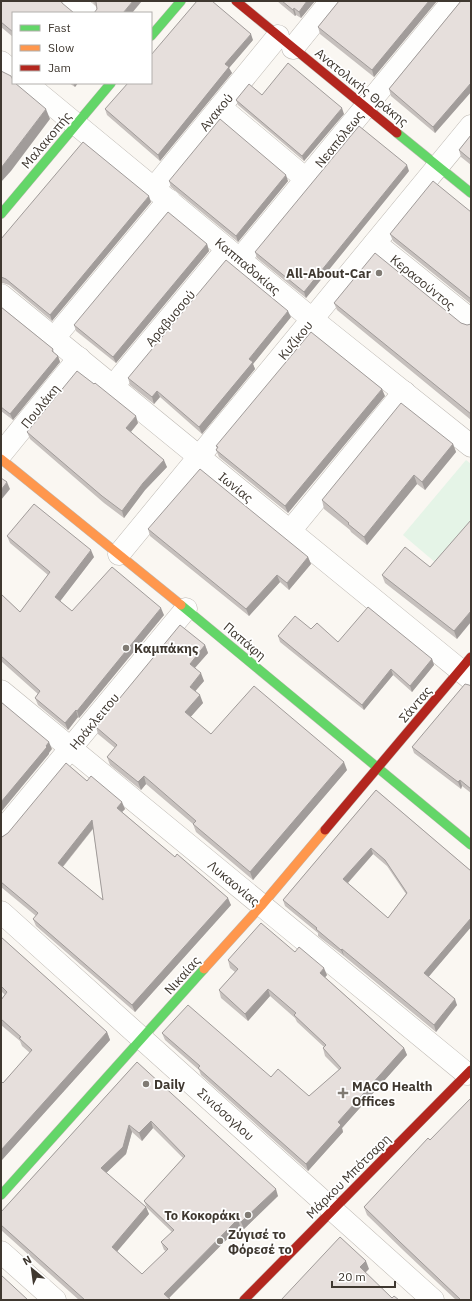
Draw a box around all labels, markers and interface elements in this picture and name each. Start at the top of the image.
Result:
legend [12,12,152,84]
text: Fast [48,20,71,35]
text: Slow [48,40,74,55]
street label: Ανατολικής Θράκης [311,44,412,130]
text: Jam [48,60,71,75]
street label: Ανακού [196,90,237,135]
street label: Νεαπόλεως [311,107,368,171]
street label: Μαλακοπής [17,108,75,172]
street label: Καππαδοκίας [211,234,284,299]
street label: Κερασούντος [387,251,459,314]
place label: All-About-Car [286,265,371,282]
marker: All-About-Car [374,268,384,278]
street label: Αραβυσσού [142,287,199,350]
street label: Κυζίκου [274,317,316,364]
street label: Πουλάκη [17,380,64,432]
street label: Ιωνίας [215,468,256,506]
street label: Παπάφη [220,619,269,664]
place label: Καμπάκης [134,640,199,657]
marker: Καμπάκης [121,643,131,653]
street label: Σάντας [395,682,436,726]
street label: Ηράκλειτου [66,689,123,753]
street label: Λυκαονίας [204,857,263,910]
street label: Νικαίας [161,952,204,998]
place label: Daily [154,1076,185,1093]
place label: MACO Health Offices [352,1078,433,1110]
marker: Daily [141,1079,151,1089]
street label: Σινιόσογλου [194,1084,258,1144]
marker: MACO Health Offices [337,1087,349,1099]
street label: Μάρκου Μπότσαρη [302,1130,394,1222]
place label: Το Κοκοράκι [164,1207,241,1224]
marker: Το Κοκοράκι [243,1210,253,1220]
place label: Ζύγισέ το Φόρεσέ το [228,1226,292,1258]
marker: Ζύγισέ το Φόρεσέ το [215,1236,225,1246]
north arrow [12,1249,52,1289]
text: N [20,1252,34,1268]
scale bar [332,1263,395,1289]
text: 20 m [338,1269,366,1284]

